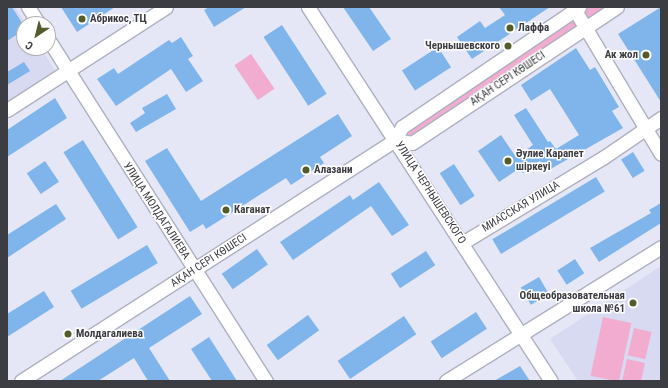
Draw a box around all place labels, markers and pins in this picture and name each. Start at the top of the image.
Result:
place label: Абрикос, ТЦ [90,12,147,26]
marker: Абрикос, ТЦ [77,14,87,24]
place label: Лаффа [518,21,549,35]
marker: Лаффа [505,23,515,33]
place label: Чернышевского [425,39,500,53]
marker: Чернышевского [503,41,513,51]
place label: Ак жол [605,48,638,62]
marker: Ак жол [641,50,651,60]
place label: Әулие Карапет шіркеуі [516,148,584,174]
marker: Әулие Карапет шіркеуі [503,156,513,166]
place label: Алазани [314,163,353,177]
marker: Алазани [301,165,311,175]
place label: Каганат [234,203,270,217]
marker: Каганат [221,205,231,215]
place label: Общеобразовательная школа №61 [520,290,625,316]
marker: Общеобразовательная школа №61 [628,298,638,308]
place label: Молдагалиева [76,327,143,341]
marker: Молдагалиева [63,329,73,339]

